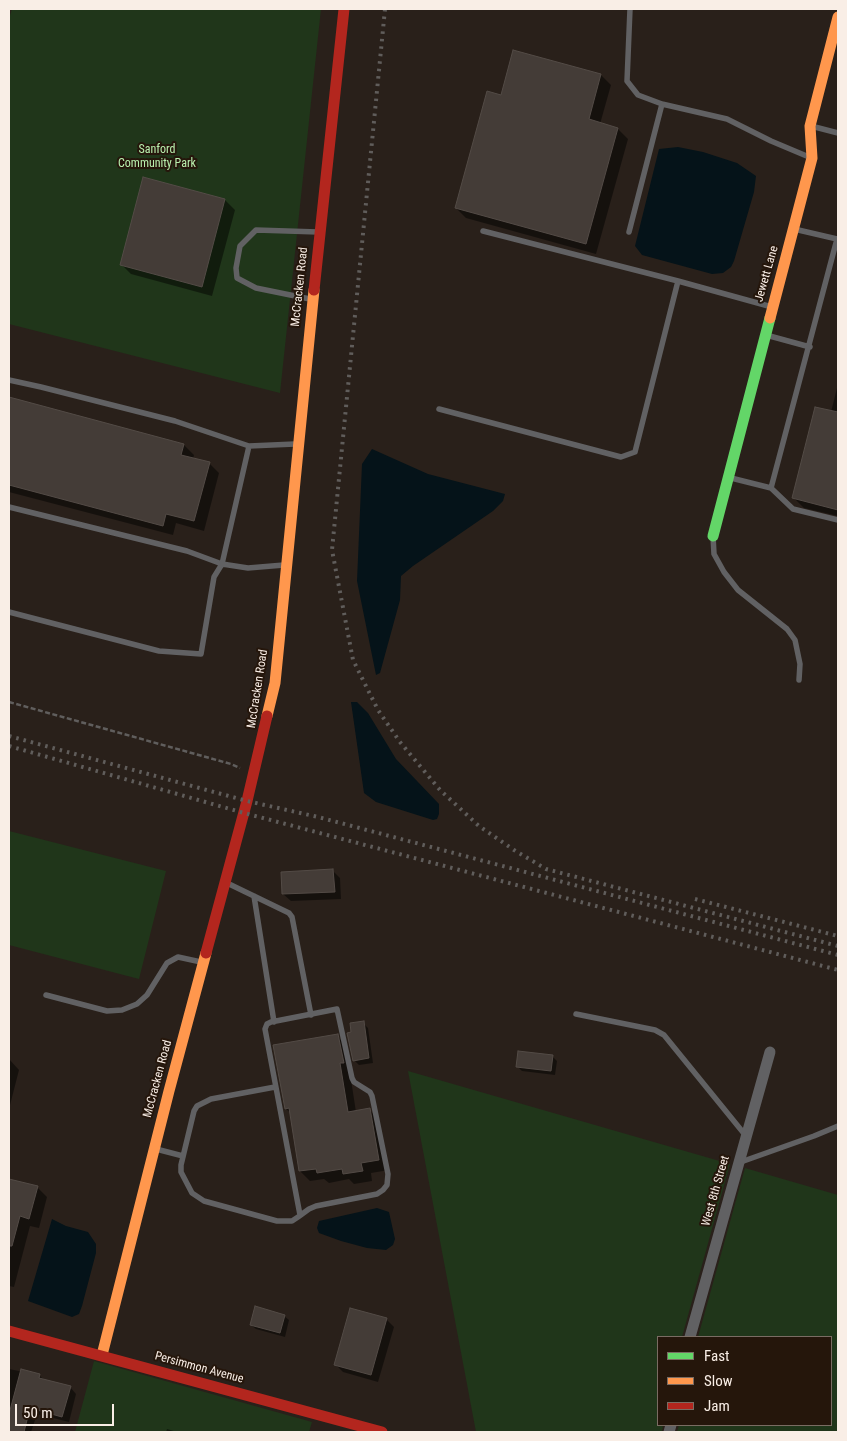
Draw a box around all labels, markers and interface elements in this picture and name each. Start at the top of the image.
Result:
park label: Sanford Community Park [118,143,196,171]
street label: Jewett Lane [752,244,782,304]
street label: McCracken Road [289,247,311,327]
street label: McCracken Road [245,649,271,729]
street label: McCracken Road [141,1039,175,1119]
street label: West 8th Street [699,1154,733,1228]
legend [657,1336,832,1426]
text: Fast [704,1347,729,1365]
street label: Persimmon Avenue [153,1349,245,1387]
text: Slow [704,1372,733,1390]
scale bar [18,1394,116,1426]
text: Jam [704,1397,730,1415]
text: 50 m [23,1404,53,1422]

